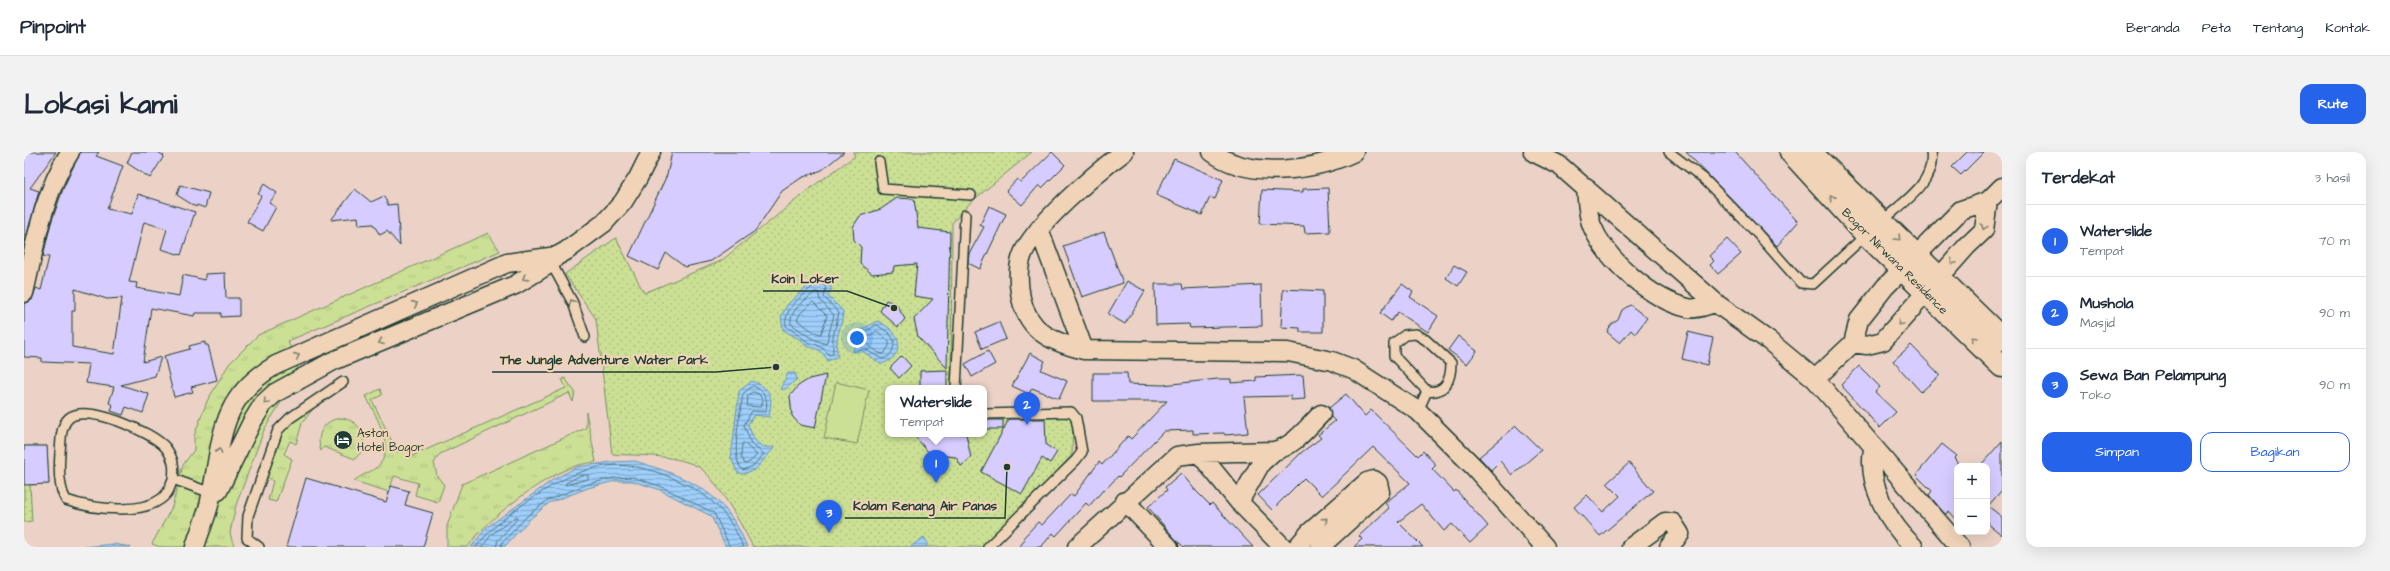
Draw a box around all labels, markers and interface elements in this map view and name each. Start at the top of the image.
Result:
text: Pinpoint [20,14,86,41]
text: Beranda [2126,18,2180,38]
text: Peta [2202,18,2231,38]
text: Tentang [2253,18,2303,38]
text: Kontak [2325,18,2370,38]
button: Rute [2300,84,2366,124]
text: Lokasi kami [24,85,178,124]
text: Terdekat [2042,166,2115,190]
text: 3 hasil [2315,169,2350,187]
one-way arrow [1830,195,1837,202]
street label: Bogor Nirwana Residence [1837,204,1952,319]
text: Waterslide [2080,221,2152,242]
one-way arrow [1980,223,1989,230]
text: 1 [2054,232,2056,250]
text: 70 m [2318,232,2350,250]
one-way arrow [1893,233,1901,241]
text: Tempat [2080,242,2124,260]
one-way arrow [1950,257,1957,265]
callout: Koin Loker [763,266,847,291]
text: Koin Loker [771,270,840,288]
one-way arrow [522,274,529,281]
text: Mushola [2080,293,2133,314]
one-way arrow [569,298,577,306]
one-way arrow [411,301,419,309]
text: 2 [2051,304,2059,322]
text: 90 m [2319,304,2350,322]
text: Masjid [2080,314,2115,332]
one-way arrow [1898,318,1905,325]
your location [847,328,867,348]
one-way arrow [1971,336,1979,344]
one-way arrow [377,337,384,345]
callout: The Jungle Adventure Water Park [492,347,716,372]
text: The Jungle Adventure Water Park [499,351,709,371]
one-way arrow [292,353,300,361]
text: Sewa Ban Pelampung [2080,365,2226,386]
text: 3 [2052,376,2058,394]
text: 90 m [2319,376,2350,394]
popup [885,385,987,437]
text: Toko [2080,386,2111,404]
text: Waterslide [900,392,972,413]
pin: 2 [1014,392,1040,425]
one-way arrow [264,397,271,404]
text: Tempat [900,413,944,431]
place label: Aston Hotel Bogor [357,425,424,457]
hotel icon: Aston Hotel Bogor [332,429,354,451]
button: Simpan [2042,432,2192,472]
button: Bagikan [2200,432,2350,472]
one-way arrow [215,448,223,454]
pin: 1 [923,450,949,483]
map controls [1954,463,1990,535]
button: + [1954,463,1990,499]
callout: Kolam Renang Air Panas [845,493,1005,518]
text: Kolam Renang Air Panas [853,497,998,517]
button: − [1954,499,1990,535]
pin: 3 [816,500,842,533]
one-way arrow [1320,517,1327,524]

